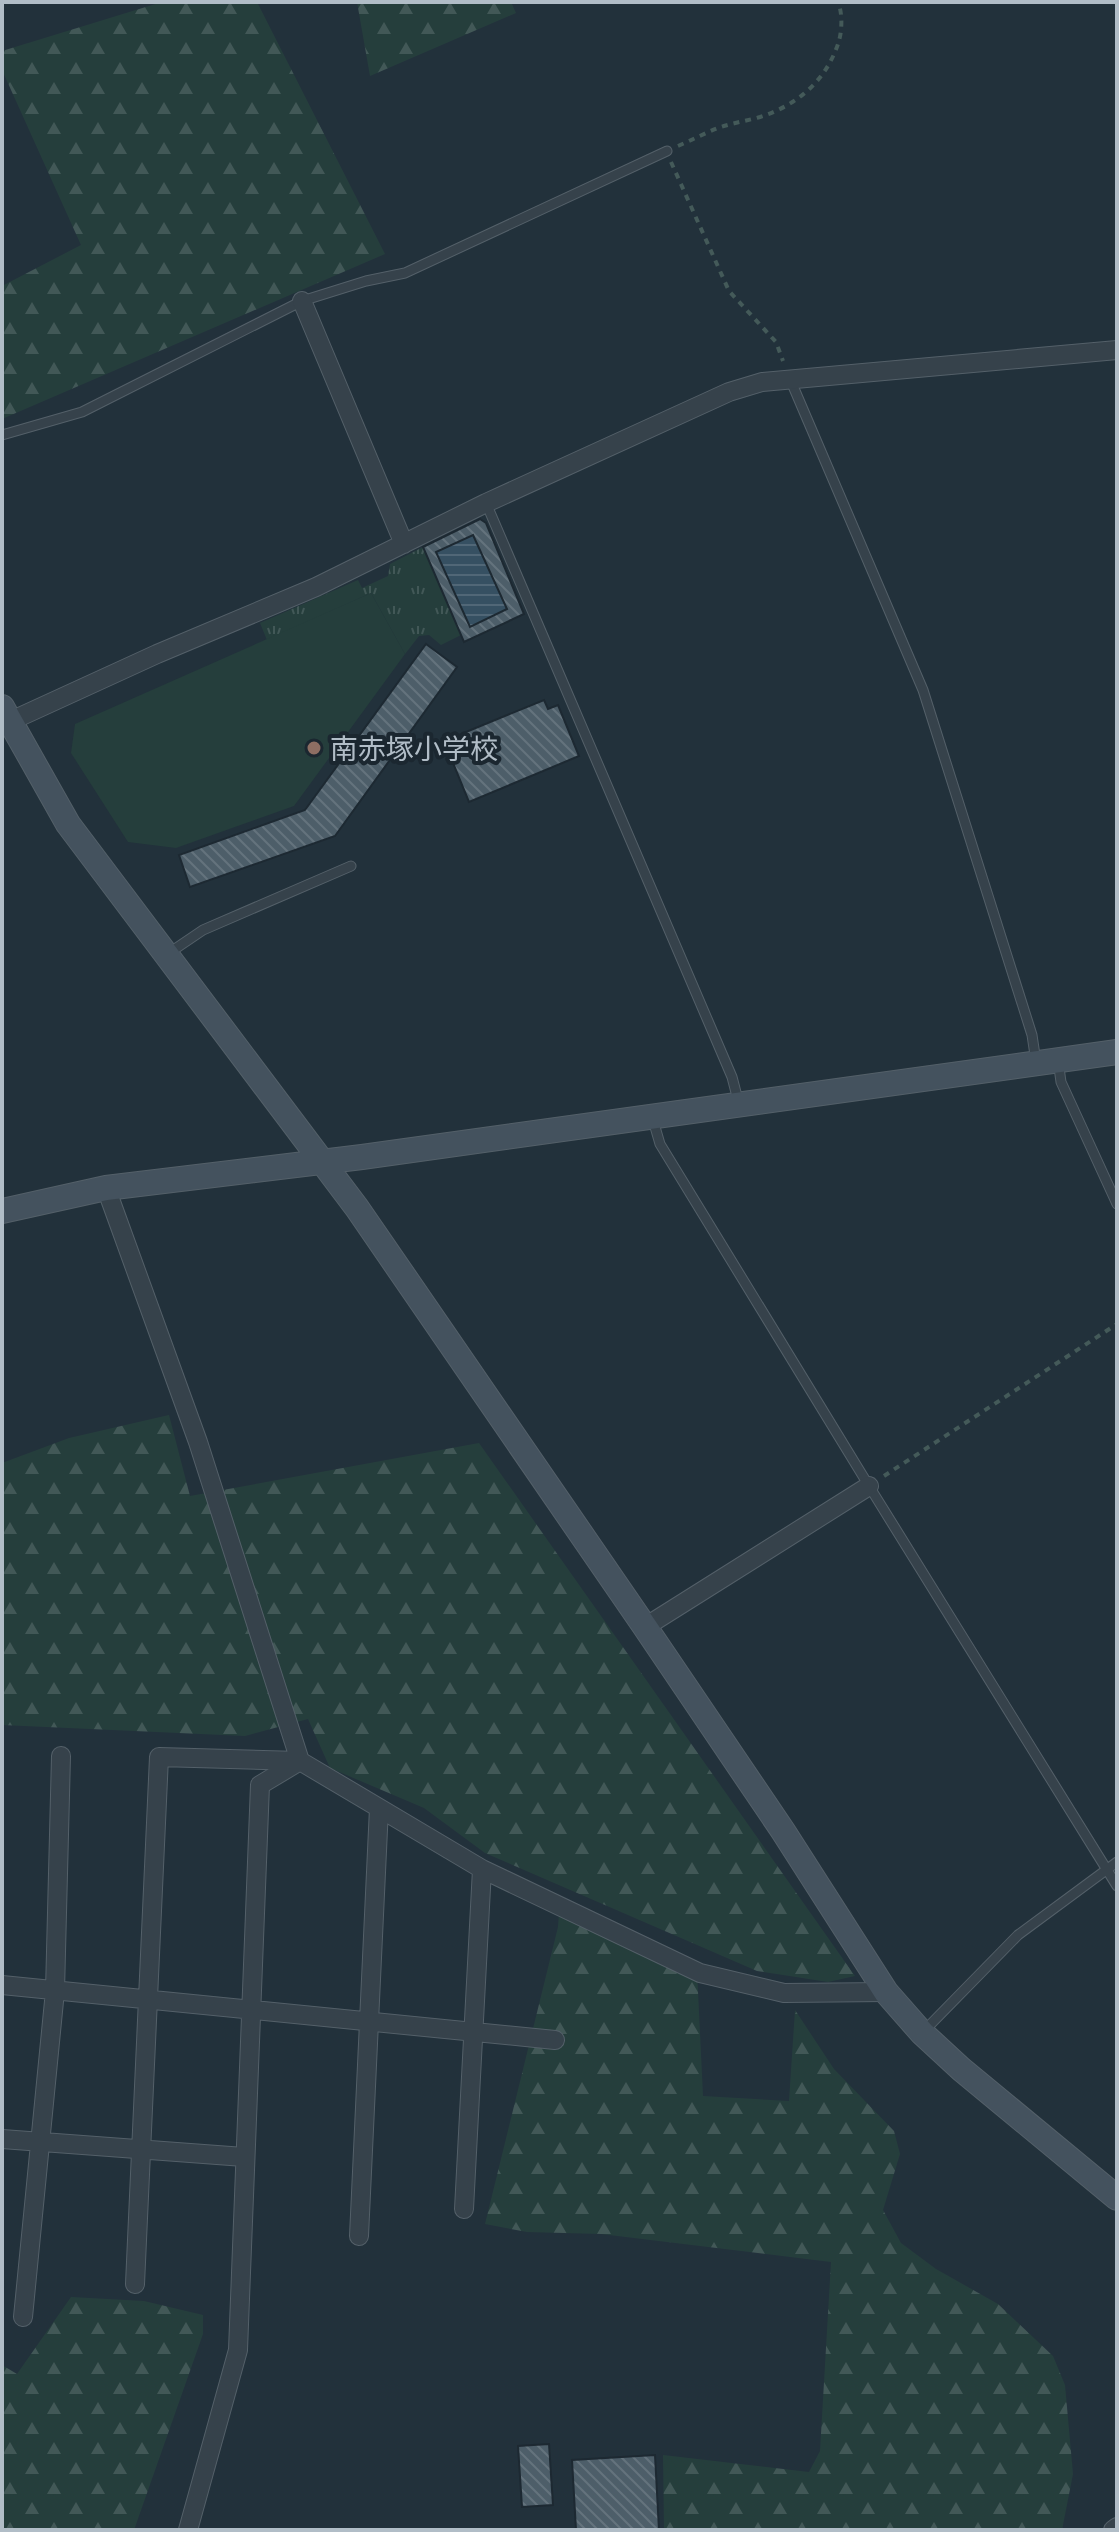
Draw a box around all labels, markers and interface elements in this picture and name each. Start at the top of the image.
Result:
place label: 南赤塚小学校 [330,731,498,765]
marker: 南赤塚小学校 [305,739,323,757]

